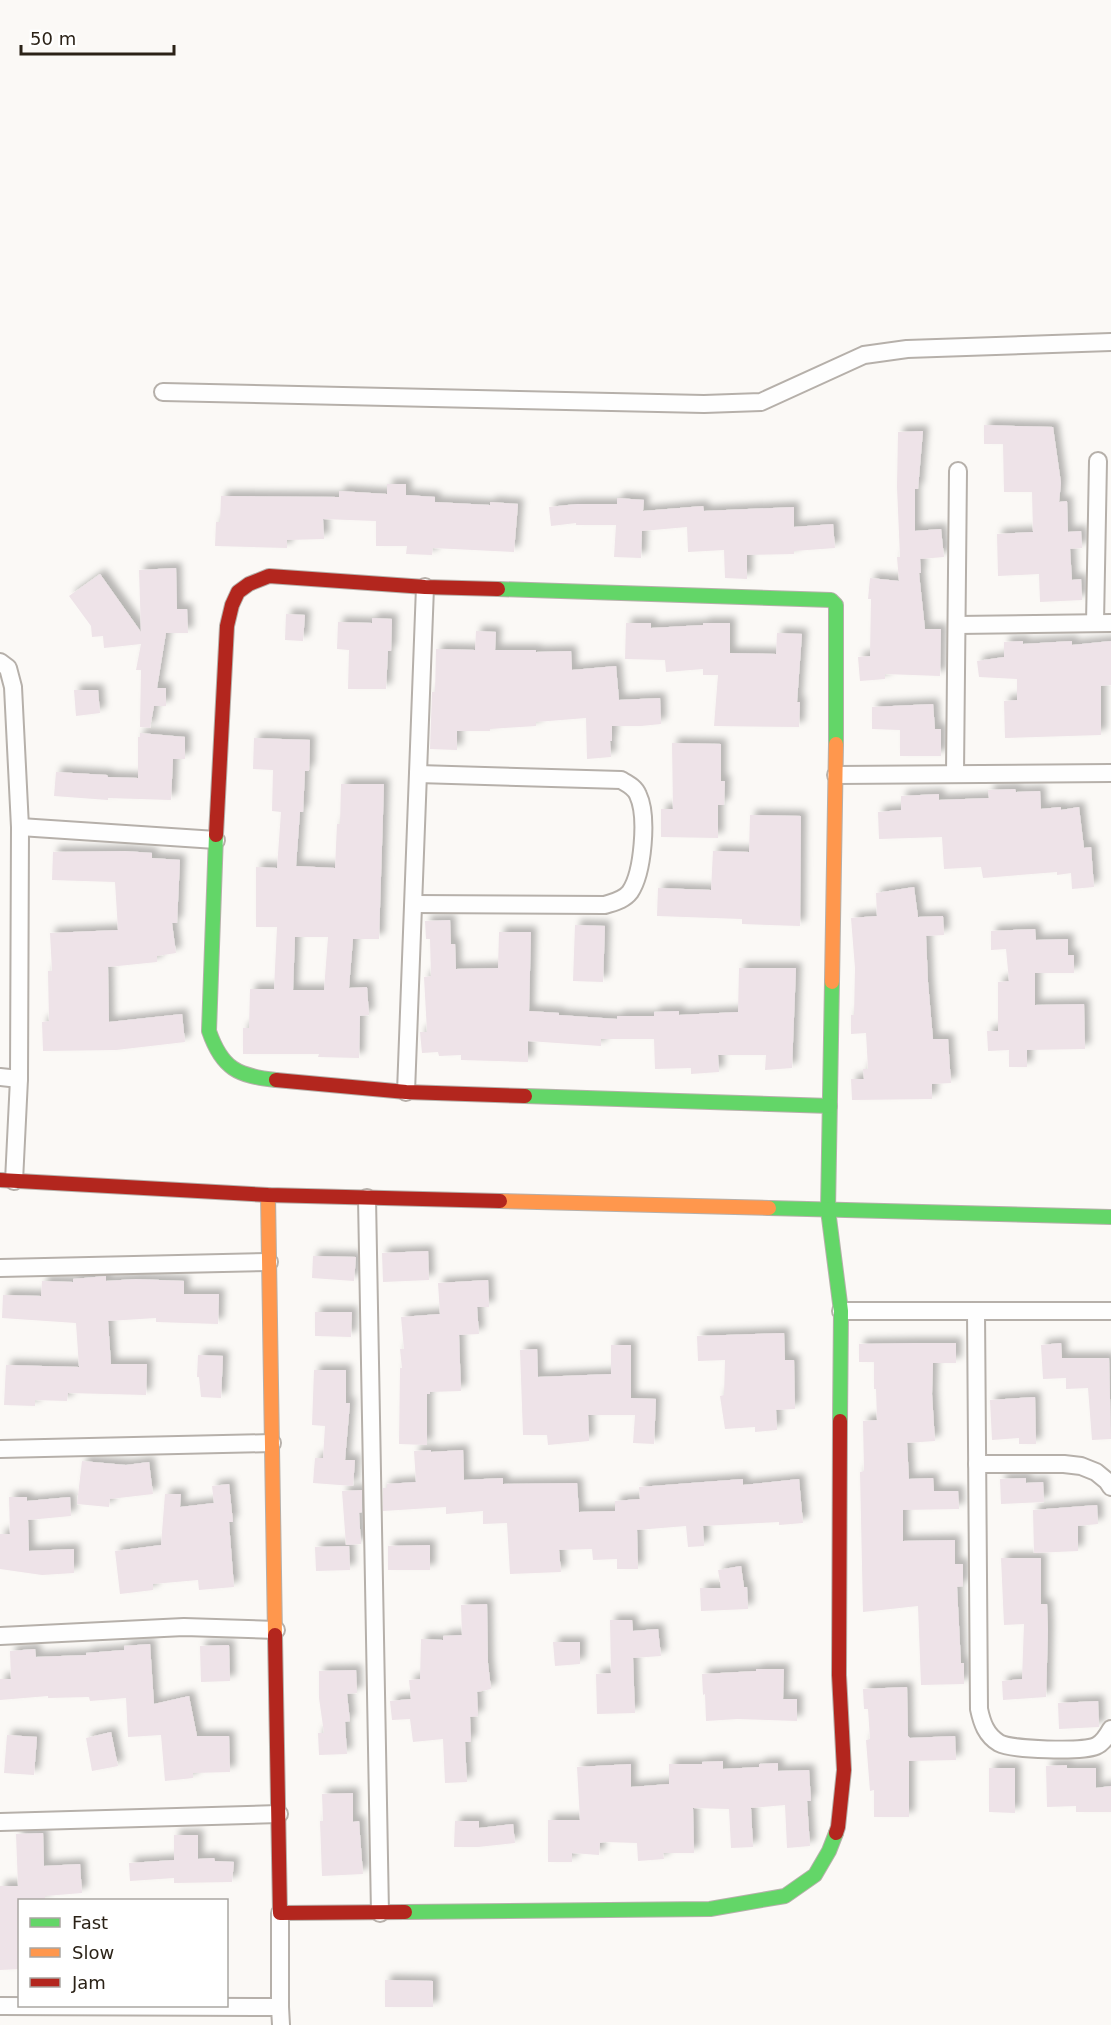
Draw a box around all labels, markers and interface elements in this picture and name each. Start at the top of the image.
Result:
scale bar [21,18,174,56]
text: 50 m [30,28,76,49]
legend [18,1899,228,2007]
text: Fast [72,1912,108,1933]
text: Slow [72,1942,114,1963]
text: Jam [71,1972,106,1993]

